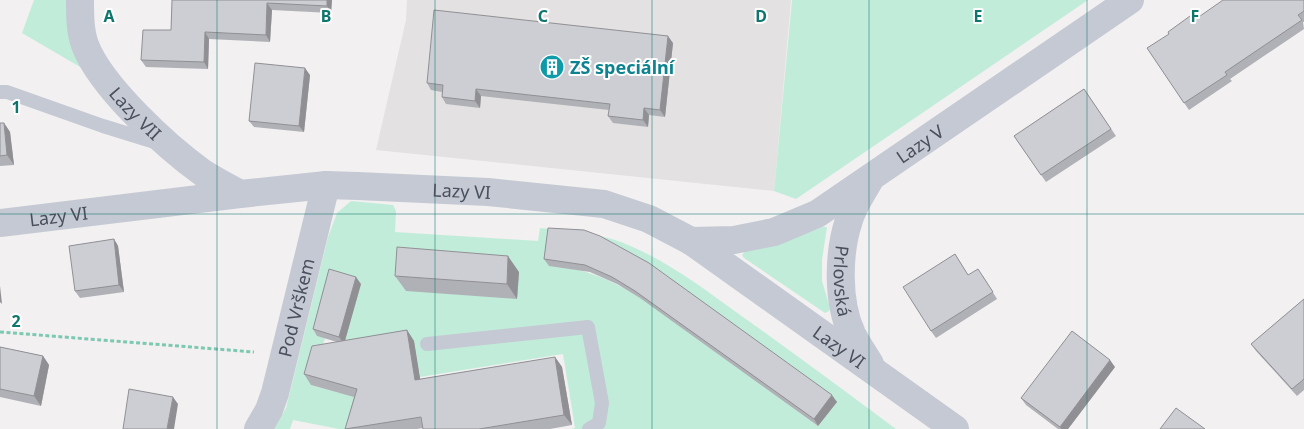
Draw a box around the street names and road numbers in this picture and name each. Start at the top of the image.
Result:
street label: Lazy VII [104,82,167,145]
street label: Lazy V [891,119,949,168]
street label: Lazy VI [432,177,492,204]
street label: Lazy VI [28,200,89,231]
street label: Prlovská [829,244,857,319]
street label: Pod Vrškem [272,256,320,359]
street label: Lazy VI [808,320,870,374]

